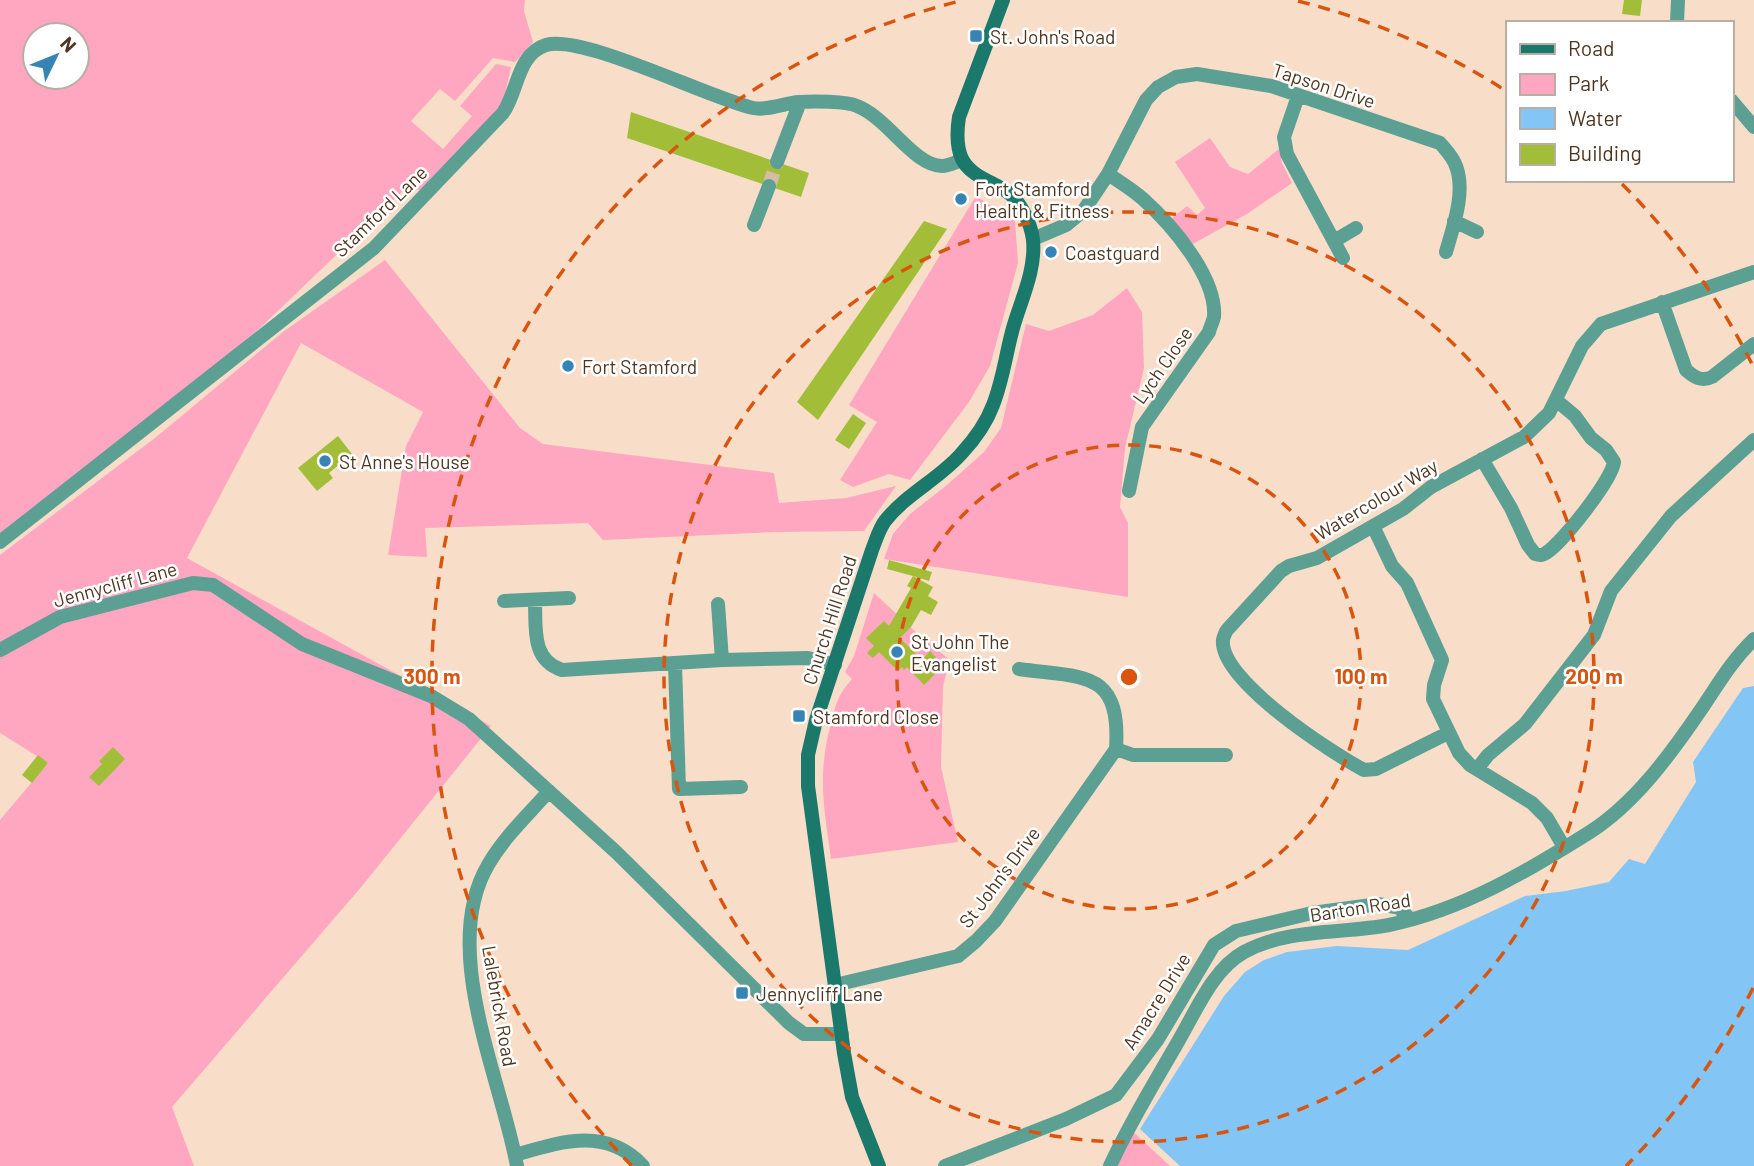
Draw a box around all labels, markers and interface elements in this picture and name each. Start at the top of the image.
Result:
north arrow [21,21,91,91]
legend [1506,21,1733,182]
place label: St. John's Road [990,25,1115,48]
marker: St. John's Road [968,28,984,44]
text: N [56,32,82,57]
text: Road [1568,35,1614,60]
street label: Tapson Drive [1270,58,1378,112]
text: Park [1568,70,1609,95]
text: Water [1568,105,1623,130]
text: Building [1568,140,1642,165]
street label: Stamford Lane [328,161,432,261]
place label: Fort Stamford Health & Fitness [975,177,1109,222]
marker: Fort Stamford Health & Fitness [953,191,969,207]
place label: Coastguard [1065,241,1160,264]
marker: Coastguard [1043,244,1059,260]
street label: Lych Close [1127,322,1197,408]
place label: Fort Stamford [582,355,697,378]
marker: Fort Stamford [560,358,576,374]
place label: St Anne's House [339,450,470,473]
marker: St Anne's House [317,453,333,469]
street label: Watercolour Way [1311,453,1442,545]
street label: Church Hill Road [797,552,861,688]
street label: Jennycliff Lane [51,556,179,612]
place label: St John The Evangelist [911,630,1009,675]
marker: St John The Evangelist [889,644,905,660]
text: 300 m [403,663,461,688]
text: 100 m [1334,663,1388,688]
text: 200 m [1565,663,1623,688]
centre of rings [1117,665,1141,689]
place label: Stamford Close [813,705,939,728]
marker: Stamford Close [791,708,807,724]
street label: St John's Drive [954,822,1044,932]
street label: Barton Road [1308,888,1412,926]
street label: Lalebrick Road [478,944,522,1068]
street label: Amacre Drive [1117,948,1195,1054]
place label: Jennycliff Lane [756,982,883,1005]
marker: Jennycliff Lane [734,985,750,1001]

